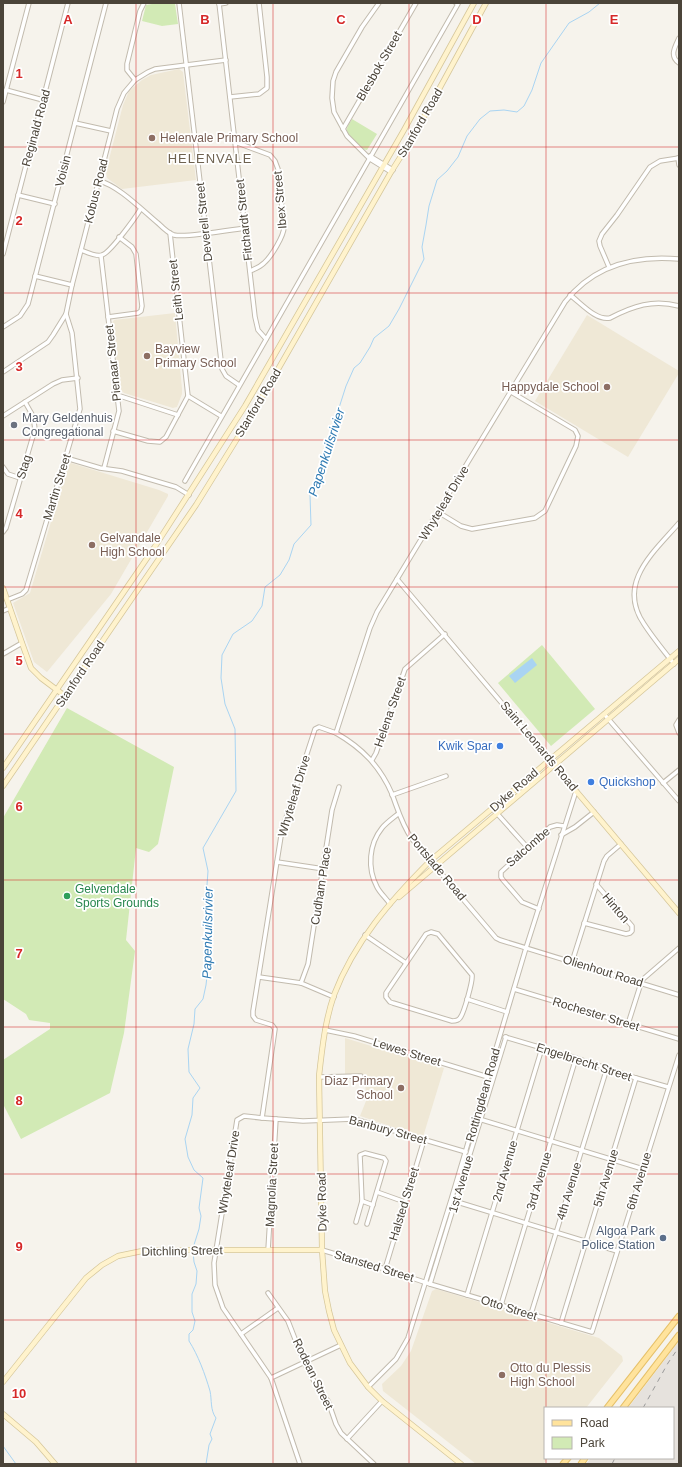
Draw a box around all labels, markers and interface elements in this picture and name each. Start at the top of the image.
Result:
text: A [63,12,73,27]
text: B [200,12,210,27]
text: C [336,12,346,27]
text: D [472,12,482,27]
text: E [610,12,619,27]
street label: Blesbok Street [353,28,405,103]
text: 1 [15,66,23,81]
street label: Stanford Road [395,86,445,160]
street label: Reginald Road [19,88,53,168]
place label: Helenvale Primary School [160,131,298,145]
marker: Helenvale Primary School [147,133,157,143]
district label: HELENVALE [168,151,252,166]
street label: Voisin [52,154,74,188]
street label: Kobus Road [81,157,111,225]
street label: Ibex Street [270,170,290,230]
street label: Fitchardt Street [233,178,255,262]
street label: Deverell Street [193,181,215,262]
text: 2 [15,213,23,228]
street label: Leith Street [166,258,186,321]
street label: Pienaar Street [102,323,124,402]
place label: Bayview Primary School [155,342,236,370]
marker: Bayview Primary School [142,351,152,361]
text: 3 [15,359,23,374]
street label: Stanford Road [232,366,284,440]
place label: Happydale School [502,380,599,394]
marker: Happydale School [602,382,612,392]
water label: Papenkuilsrivier [305,406,348,498]
place label: Mary Geldenhuis Congregational [22,411,113,439]
marker: Mary Geldenhuis Congregational [9,420,19,430]
street label: Martin Street [40,451,74,522]
street label: Stag [14,453,34,481]
street label: Whyteleaf Drive [416,463,472,543]
text: 4 [15,506,23,521]
place label: Gelvandale High School [100,531,165,559]
marker: Gelvandale High School [87,540,97,550]
street label: Stanford Road [53,638,107,710]
text: 5 [15,653,23,668]
street label: Helena Street [371,674,409,749]
street label: Saint Leonards Road [497,698,581,794]
place label: Kwik Spar [438,739,492,753]
marker: Kwik Spar [495,741,505,751]
street label: Whyteleaf Drive [275,753,313,839]
street label: Dyke Road [487,765,541,815]
place label: Quickshop [599,775,656,789]
marker: Quickshop [586,777,596,787]
text: 6 [15,799,23,814]
street label: Salcombe [503,824,553,870]
street label: Portslade Road [405,831,469,903]
street label: Cudham Place [308,846,334,926]
place label: Gelvendale Sports Grounds [75,882,159,910]
water label: Papenkuilsrivier [199,886,216,979]
street label: Hinton [599,890,633,926]
marker: Gelvendale Sports Grounds [62,891,72,901]
text: 7 [15,946,23,961]
street label: Olienhout Road [561,952,645,990]
street label: Rochester Street [551,994,642,1034]
street label: Lewes Street [371,1035,443,1069]
street label: Engelbrecht Street [535,1040,634,1084]
street label: Rottingdean Road [463,1047,503,1143]
place label: Diaz Primary School [324,1074,393,1102]
marker: Diaz Primary School [396,1083,406,1093]
text: 8 [15,1093,23,1108]
street label: Banbury Street [348,1113,429,1147]
street label: Whyteleaf Drive [215,1129,243,1215]
street label: 2nd Avenue [490,1138,521,1203]
street label: Magnolia Street [263,1142,281,1227]
street label: 5th Avenue [591,1147,622,1209]
street label: 3rd Avenue [523,1150,555,1212]
street label: 6th Avenue [624,1150,655,1212]
street label: 1st Avenue [446,1153,476,1214]
street label: 4th Avenue [554,1160,585,1222]
street label: Halsted Street [386,1165,422,1242]
street label: Dyke Road [314,1172,330,1232]
place label: Algoa Park Police Station [582,1224,656,1252]
marker: Algoa Park Police Station [658,1233,668,1243]
text: 9 [15,1239,23,1254]
street label: Ditchling Street [141,1243,223,1259]
street label: Stansted Street [332,1247,416,1285]
street label: Otto Street [479,1293,539,1323]
street label: Rodean Street [290,1336,337,1412]
place label: Otto du Plessis High School [510,1361,591,1389]
marker: Otto du Plessis High School [497,1370,507,1380]
text: 10 [12,1386,26,1401]
legend [544,1407,674,1459]
text: Road [580,1416,609,1430]
text: Park [580,1436,606,1450]

